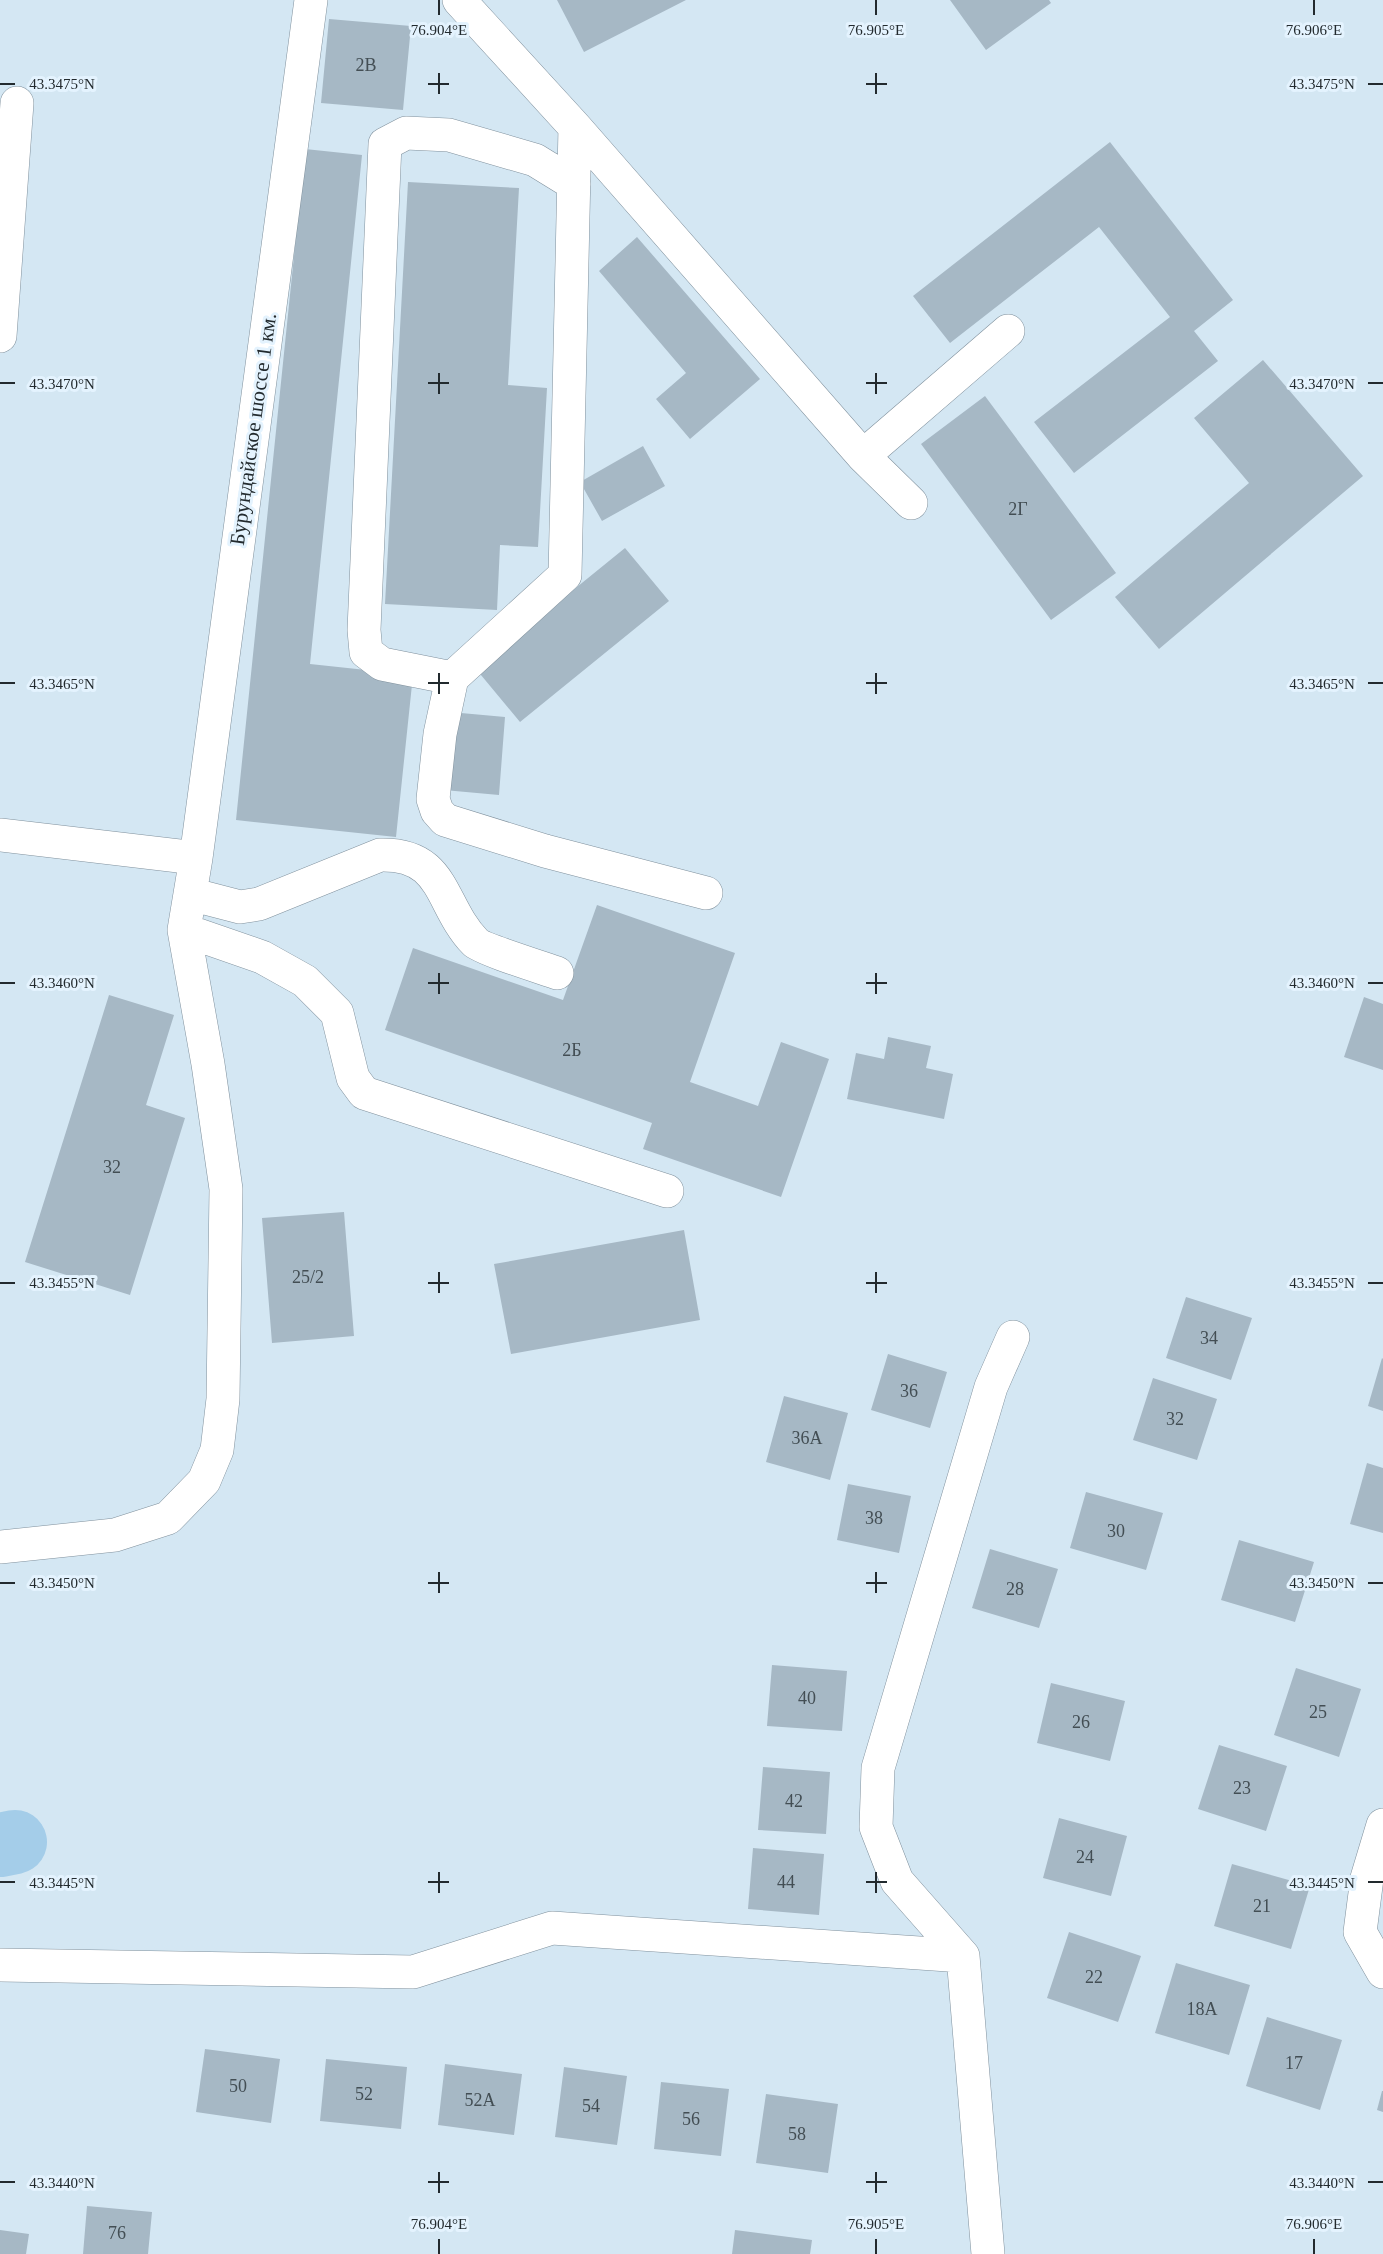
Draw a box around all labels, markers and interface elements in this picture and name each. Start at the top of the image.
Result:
text: 76.904°E [411,22,467,38]
text: 76.905°E [848,22,904,38]
text: 76.906°E [1286,22,1342,38]
house number: 2В [355,55,377,75]
text: 43.3475°N [29,76,95,92]
text: 43.3475°N [1289,76,1355,92]
street label: Бурундайское шоссе 1 км. [225,311,281,547]
text: 43.3470°N [29,376,95,392]
text: 43.3470°N [1289,376,1355,392]
house number: 2Г [1008,499,1028,519]
text: 43.3465°N [29,676,95,692]
text: 43.3465°N [1289,676,1355,692]
text: 43.3460°N [29,975,95,991]
text: 43.3460°N [1289,975,1355,991]
house number: 2Б [562,1040,582,1060]
house number: 32 [103,1157,121,1177]
house number: 25/2 [292,1267,324,1287]
text: 43.3455°N [29,1275,95,1291]
text: 43.3455°N [1289,1275,1355,1291]
house number: 34 [1200,1328,1218,1348]
house number: 36 [900,1381,918,1401]
house number: 32 [1166,1409,1184,1429]
house number: 36А [792,1428,823,1448]
house number: 38 [865,1508,883,1528]
house number: 30 [1107,1521,1125,1541]
text: 43.3450°N [29,1575,95,1591]
text: 43.3450°N [1289,1575,1355,1591]
house number: 28 [1006,1579,1024,1599]
house number: 40 [798,1688,816,1708]
house number: 25 [1309,1702,1327,1722]
house number: 26 [1072,1712,1090,1732]
house number: 23 [1233,1778,1251,1798]
house number: 42 [785,1791,803,1811]
house number: 24 [1076,1847,1094,1867]
house number: 44 [777,1872,795,1892]
text: 43.3445°N [29,1875,95,1891]
text: 43.3445°N [1289,1875,1355,1891]
house number: 21 [1253,1896,1271,1916]
house number: 22 [1085,1967,1103,1987]
house number: 18А [1187,1999,1218,2019]
house number: 17 [1285,2053,1303,2073]
house number: 50 [229,2076,247,2096]
house number: 52 [355,2084,373,2104]
house number: 52А [465,2090,496,2110]
house number: 54 [582,2096,600,2116]
house number: 56 [682,2109,700,2129]
house number: 58 [788,2124,806,2144]
text: 43.3440°N [29,2175,95,2191]
text: 43.3440°N [1289,2175,1355,2191]
text: 76.904°E [411,2216,467,2232]
text: 76.905°E [848,2216,904,2232]
text: 76.906°E [1286,2216,1342,2232]
house number: 76 [108,2223,126,2243]

